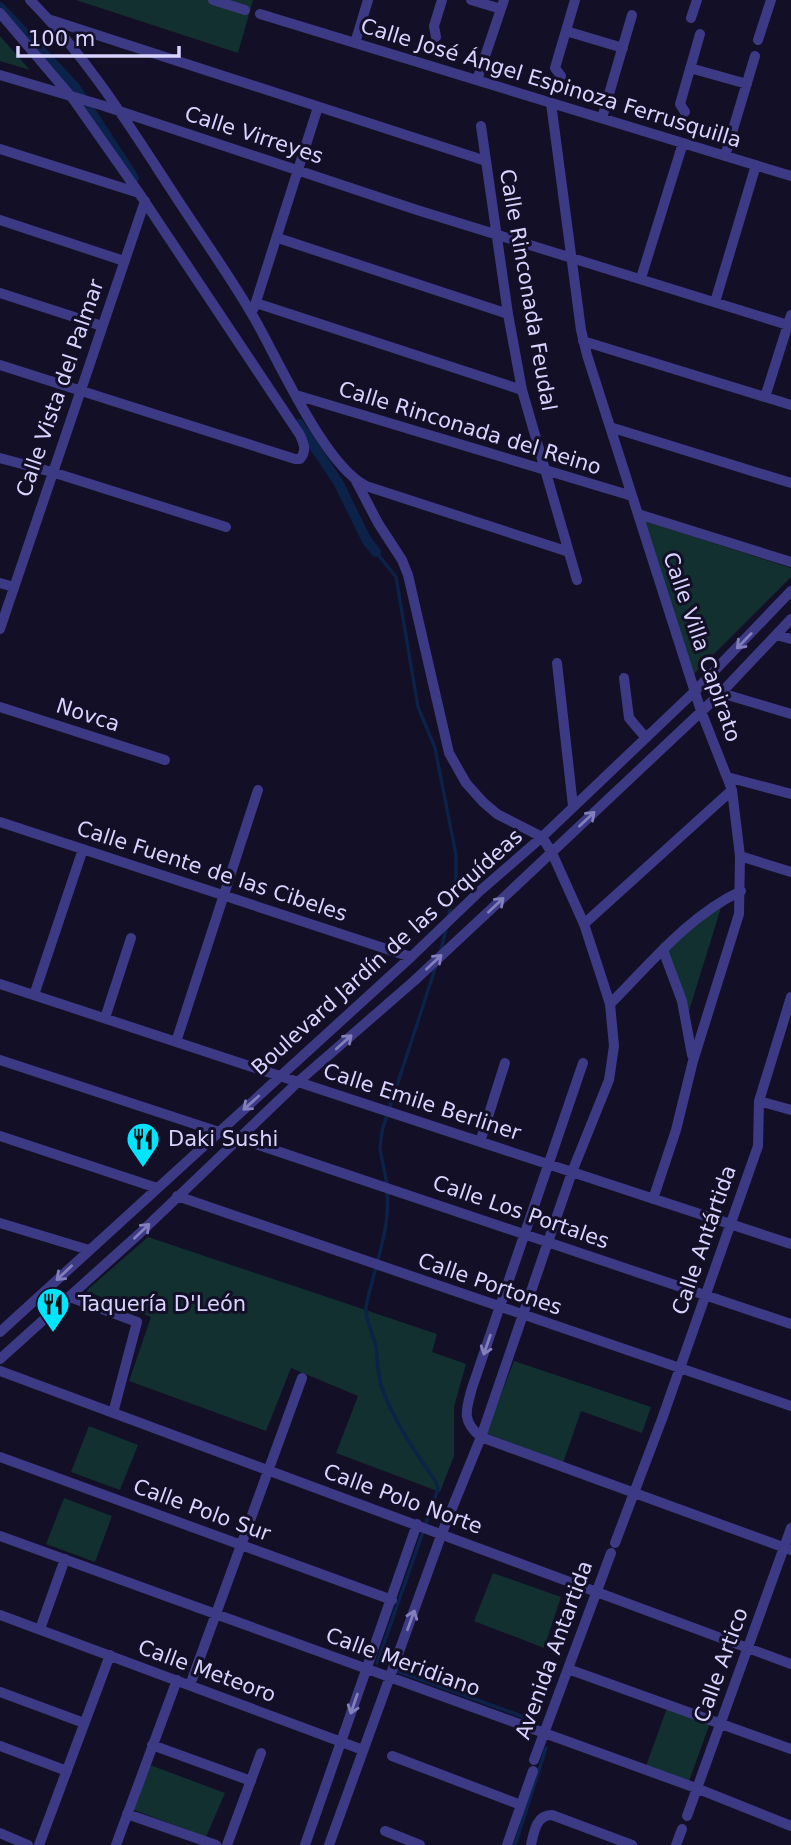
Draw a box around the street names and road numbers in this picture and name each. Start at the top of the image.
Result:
street label: Calle José Ángel Espinoza Ferrusquilla [358,13,745,153]
street label: Calle Virreyes [182,101,326,169]
street label: Calle Rinconada Feudal [495,167,561,413]
street label: Calle Vista del Palmar [11,276,109,500]
street label: Calle Rinconada del Reino [336,377,604,479]
street label: Calle Villa Capirato [658,549,746,745]
street label: Novca [53,693,123,737]
street label: Calle Fuente de las Cibeles [74,816,350,926]
street label: Boulevard Jardín de las Orquídeas [247,824,527,1080]
street label: Calle Emile Berliner [320,1059,524,1145]
street label: Calle Antártida [667,1162,741,1318]
street label: Calle Los Portales [430,1171,612,1253]
street label: Calle Portones [415,1248,565,1320]
street label: Calle Polo Norte [320,1459,486,1539]
street label: Calle Polo Sur [130,1474,274,1546]
street label: Avenida Antartida [511,1557,597,1743]
street label: Calle Artico [689,1604,753,1726]
street label: Calle Meridiano [323,1623,483,1701]
street label: Calle Meteoro [135,1635,279,1707]

